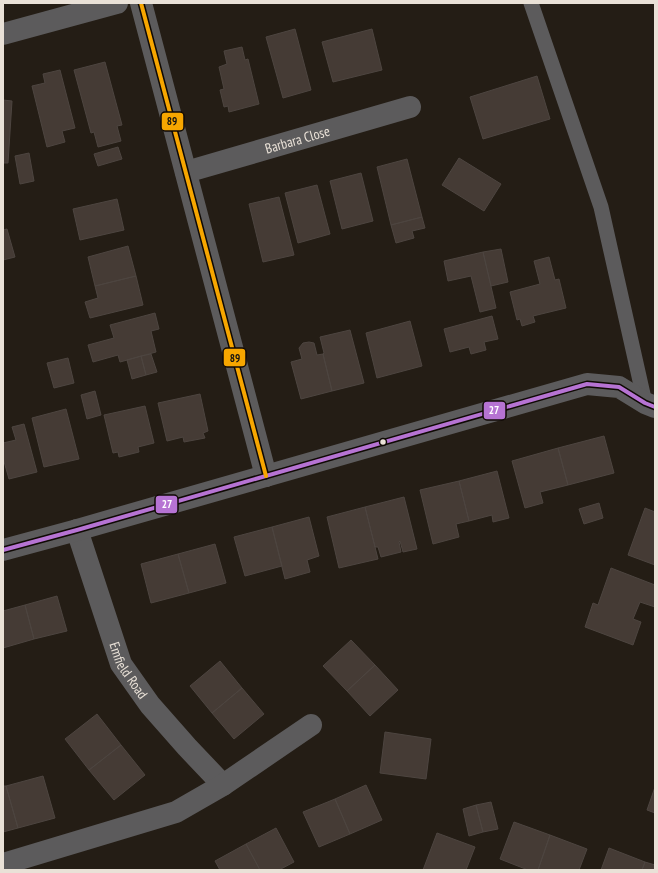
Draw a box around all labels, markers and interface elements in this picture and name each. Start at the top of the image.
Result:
line badge: 89 [161,112,184,131]
text: 89 [167,114,177,128]
street label: Barbara Close [263,122,332,158]
line badge: 89 [223,348,246,367]
text: 89 [230,351,240,365]
line badge: 27 [483,401,506,420]
text: 27 [489,403,499,417]
unlabelled marker [378,437,388,447]
line badge: 27 [155,495,178,514]
text: 27 [162,497,172,511]
street label: Emfield Road [105,640,152,702]

